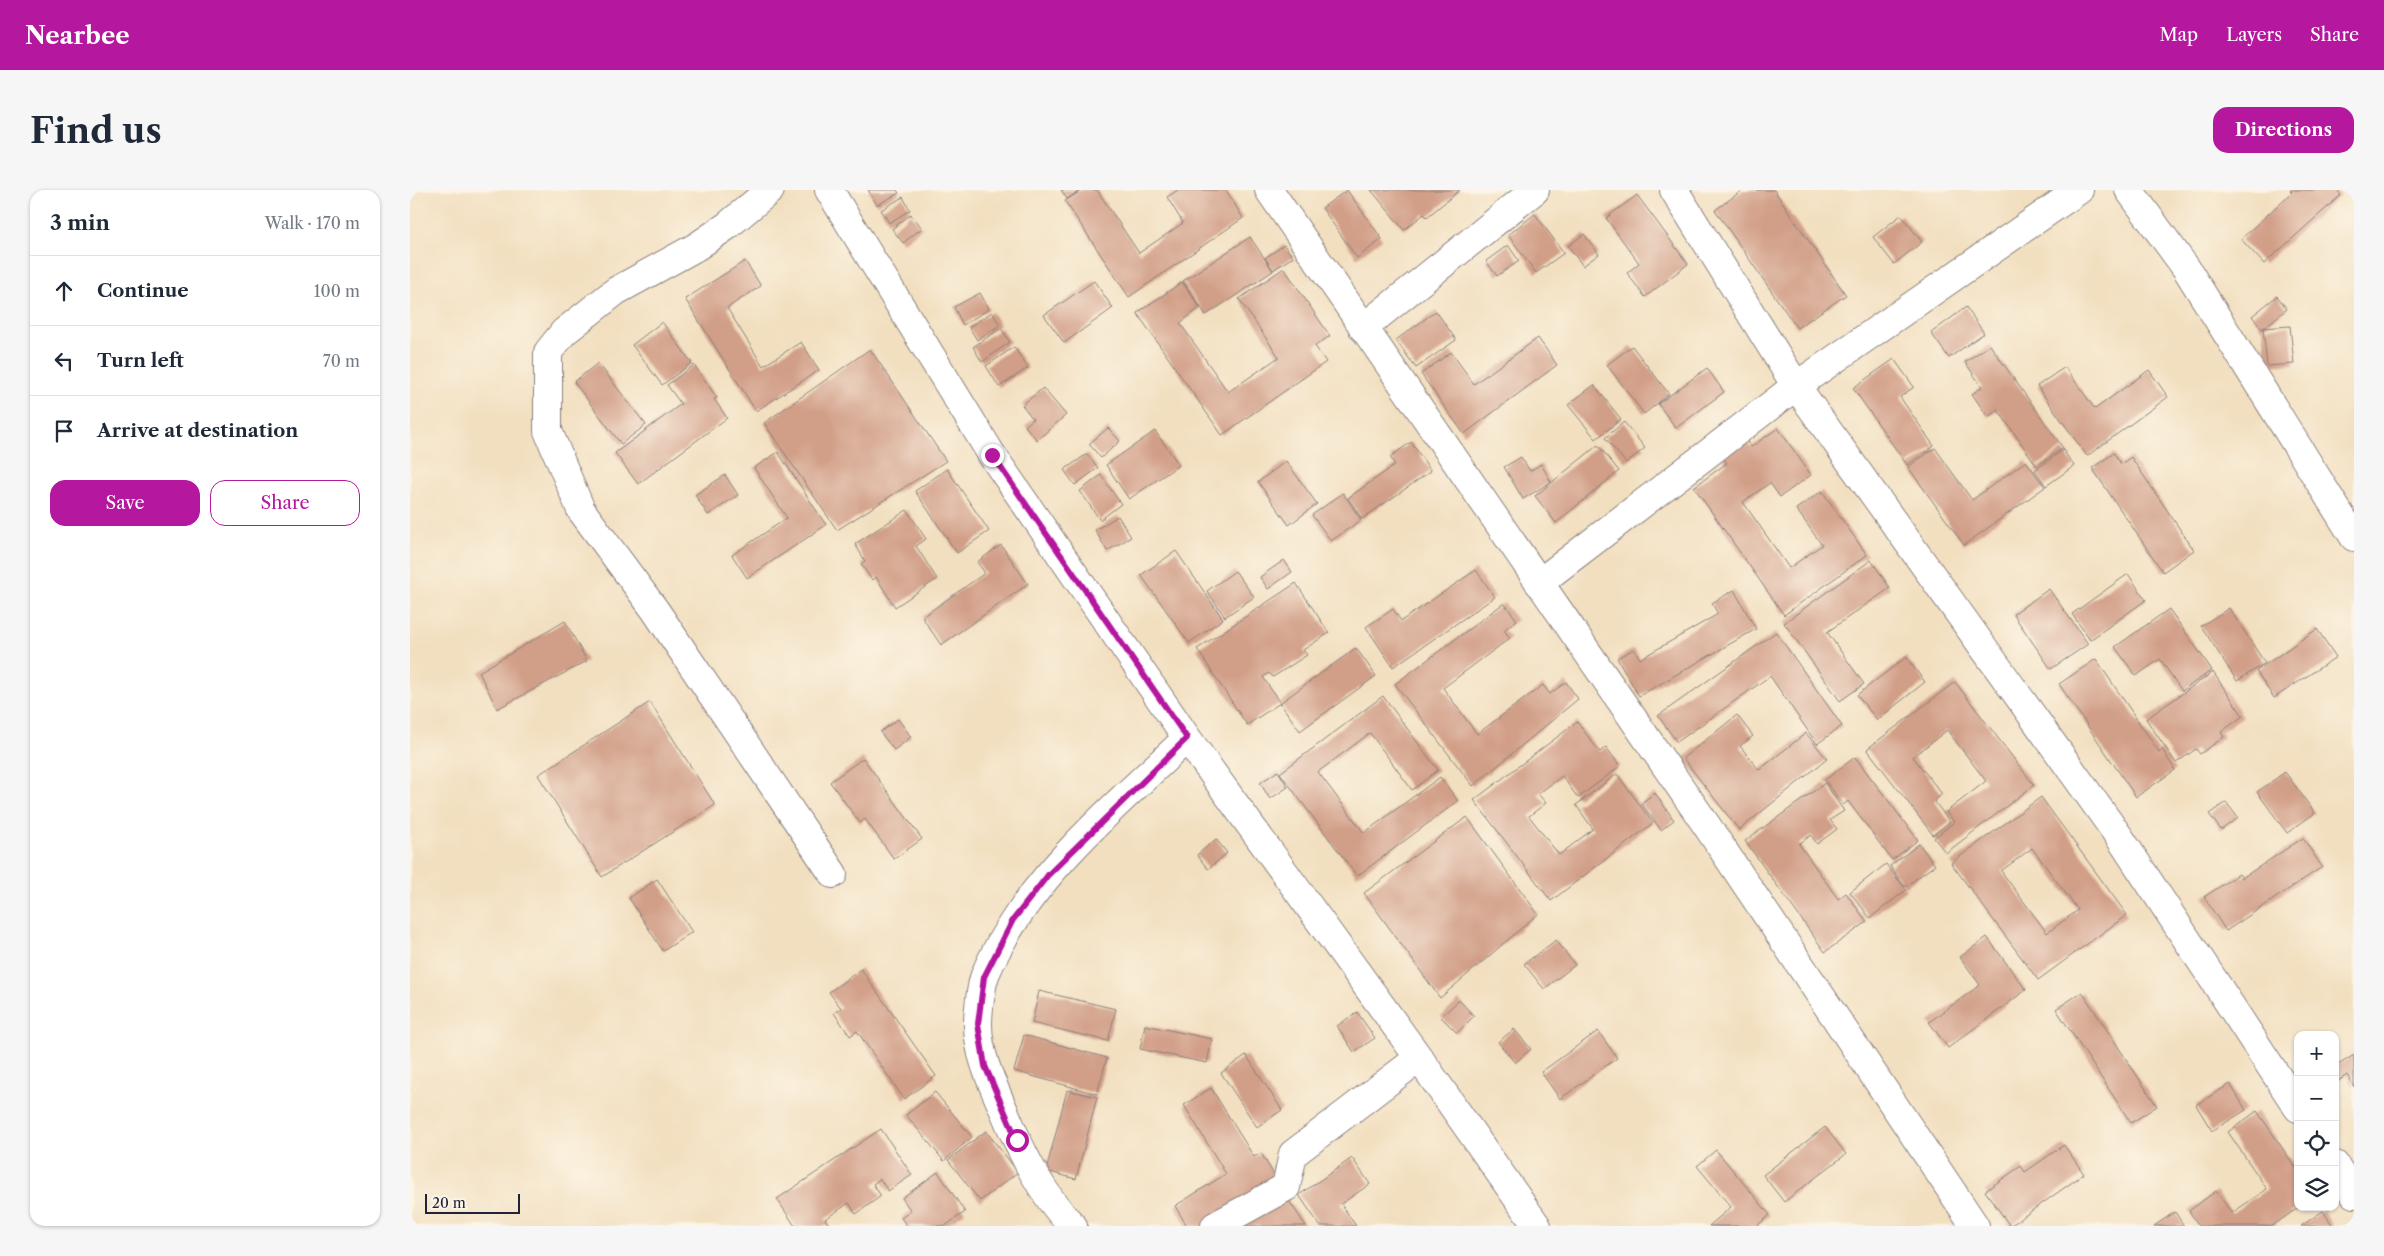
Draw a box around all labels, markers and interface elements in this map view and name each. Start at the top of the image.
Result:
text: Nearbee [25,21,130,50]
text: Map [2160,24,2198,46]
text: Layers [2226,24,2282,46]
text: Share [2310,24,2359,46]
button: Directions [2213,107,2354,153]
text: Find us [30,109,162,152]
text: 3 min [50,210,110,235]
text: Walk · 170 m [265,213,360,233]
icon: ahead [50,277,78,305]
text: Continue [97,279,189,302]
text: 100 m [314,281,360,301]
icon: left [50,347,78,375]
text: Turn left [97,349,184,372]
text: 70 m [323,351,360,371]
icon: arrive [50,417,78,445]
text: Arrive at destination [97,419,298,442]
route end [981,444,1004,467]
button: Save [50,480,200,526]
button: Share [210,480,360,526]
map controls [2294,1031,2339,1211]
button: + [2294,1031,2339,1076]
button: − [2294,1076,2339,1121]
button: locate [2294,1121,2339,1166]
route start [1006,1129,1029,1152]
button: layers [2294,1166,2339,1211]
scale bar [425,1191,520,1214]
text: 20 m [432,1194,466,1212]

